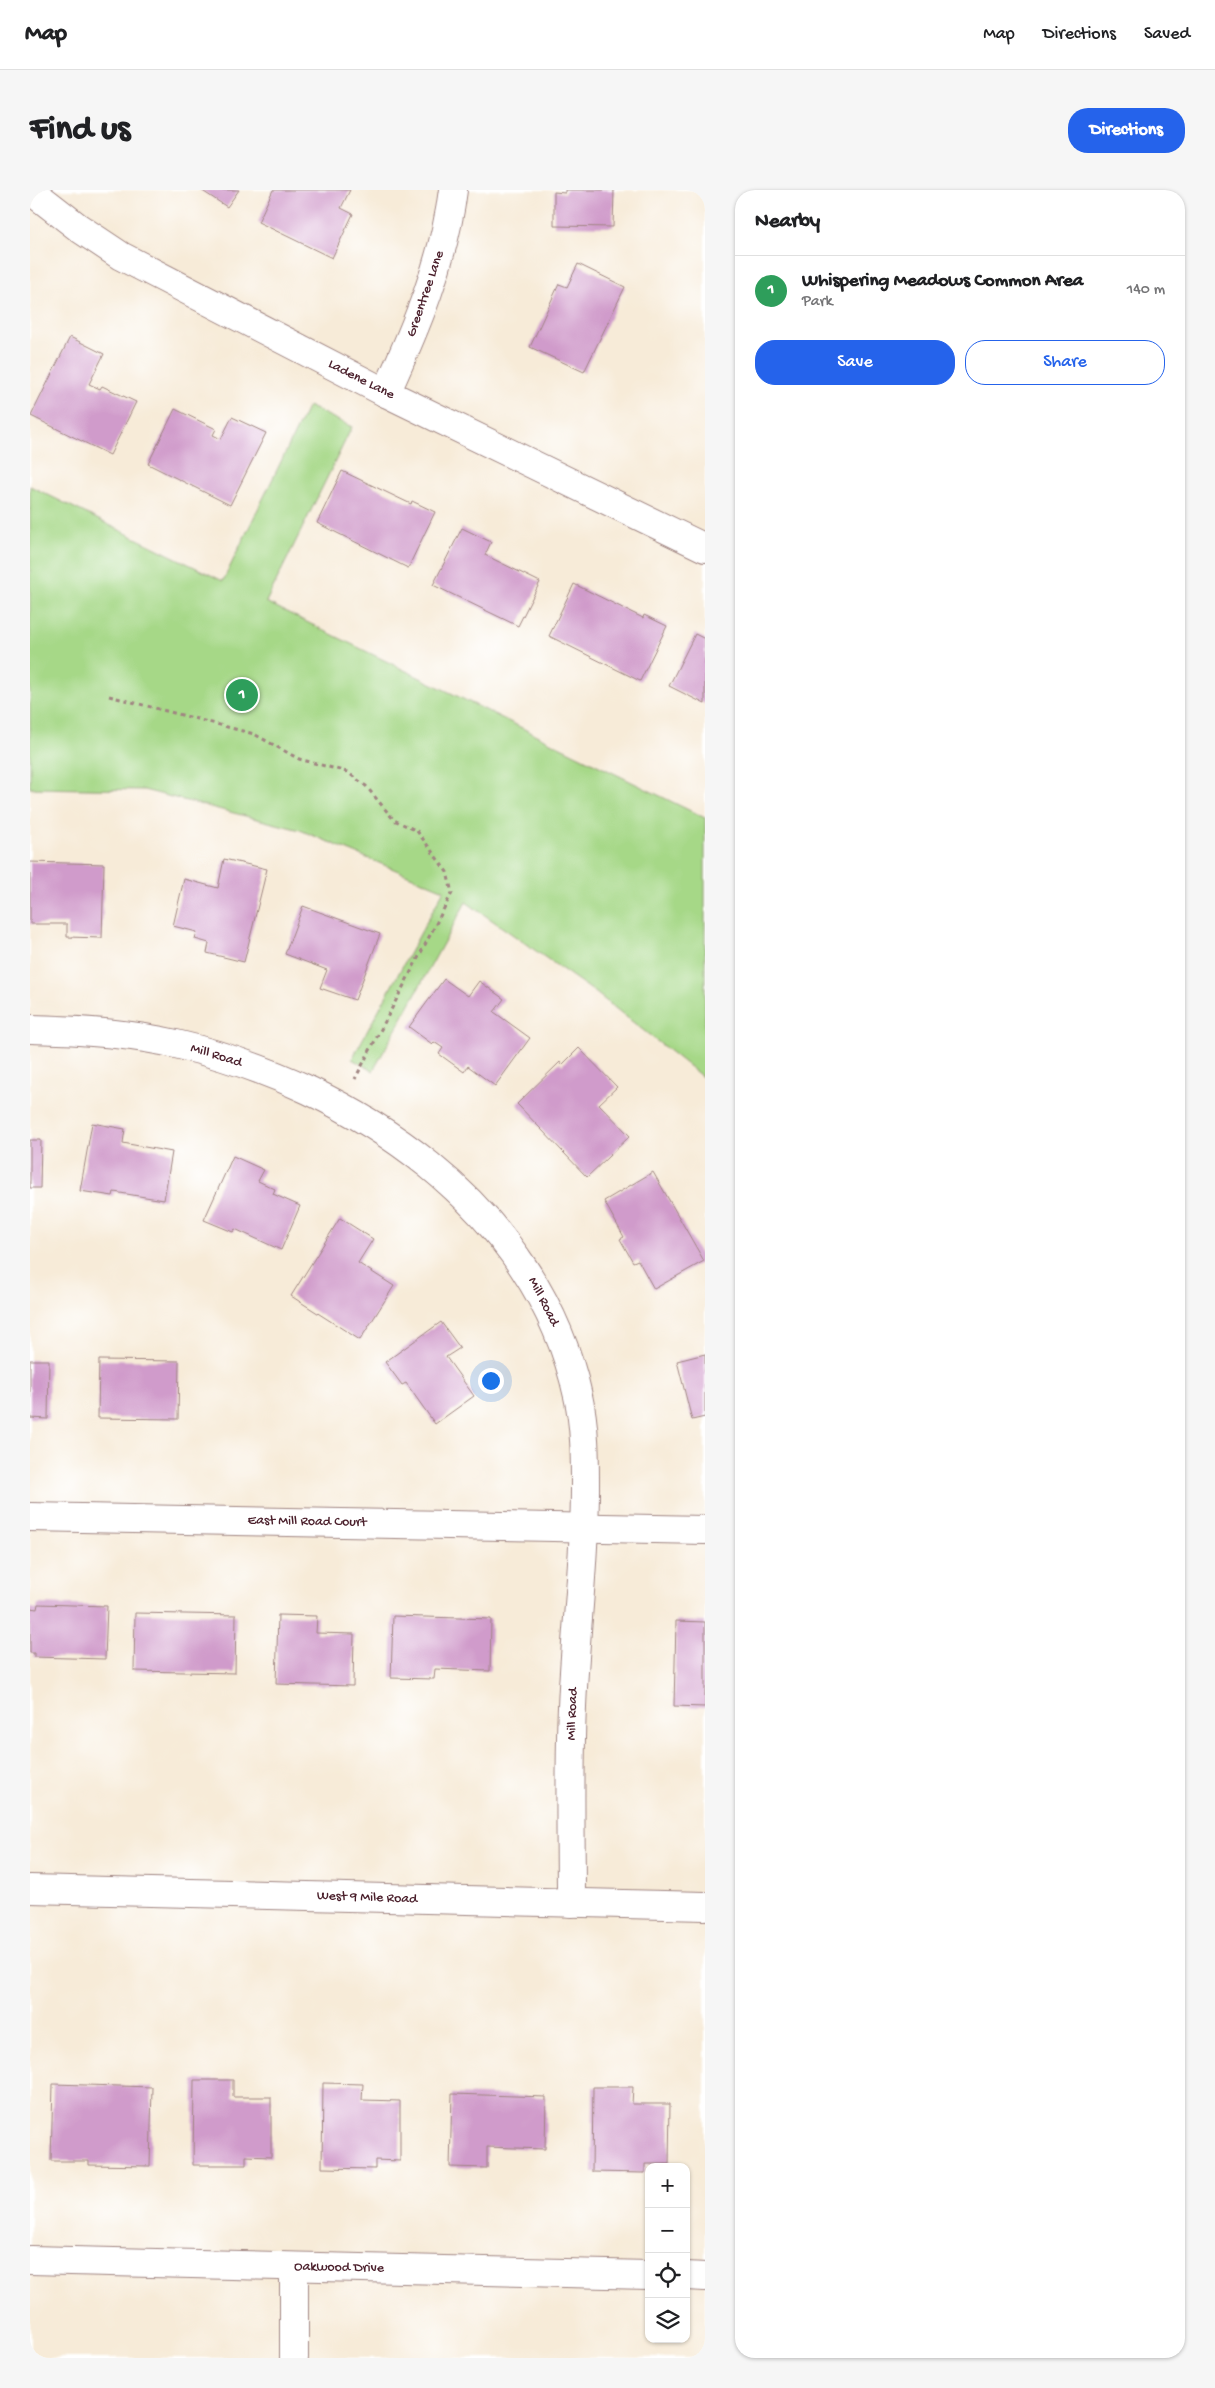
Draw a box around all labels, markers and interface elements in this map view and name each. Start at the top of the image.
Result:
text: Map [25,20,67,49]
text: Map [983,24,1015,45]
text: Directions [1043,24,1116,45]
text: Saved [1144,24,1190,45]
button: Directions [1068,108,1185,153]
text: Find us [30,110,130,151]
text: Nearby [755,210,820,235]
street label: Greentree Lane [403,248,449,339]
text: Whispering Meadows Common Area [802,270,1083,293]
text: 1 [768,281,774,300]
text: 140 m [1127,281,1165,300]
text: Park [802,293,833,312]
button: Save [755,340,955,385]
button: Share [965,340,1165,385]
street label: Ladene Lane [325,356,398,404]
pin: 1 [226,676,258,714]
street label: Mill Road [188,1040,245,1072]
street label: Mill Road [523,1275,563,1331]
your location [478,1368,504,1394]
street label: East Mill Road Court [247,1512,368,1532]
street label: Mill Road [564,1686,582,1741]
street label: West 9 Mile Road [316,1888,419,1908]
map controls [645,2163,690,2343]
button: + [645,2163,690,2208]
button: − [645,2208,690,2253]
button: locate [645,2253,690,2298]
street label: Oakwood Drive [294,2259,385,2277]
button: layers [645,2298,690,2343]

